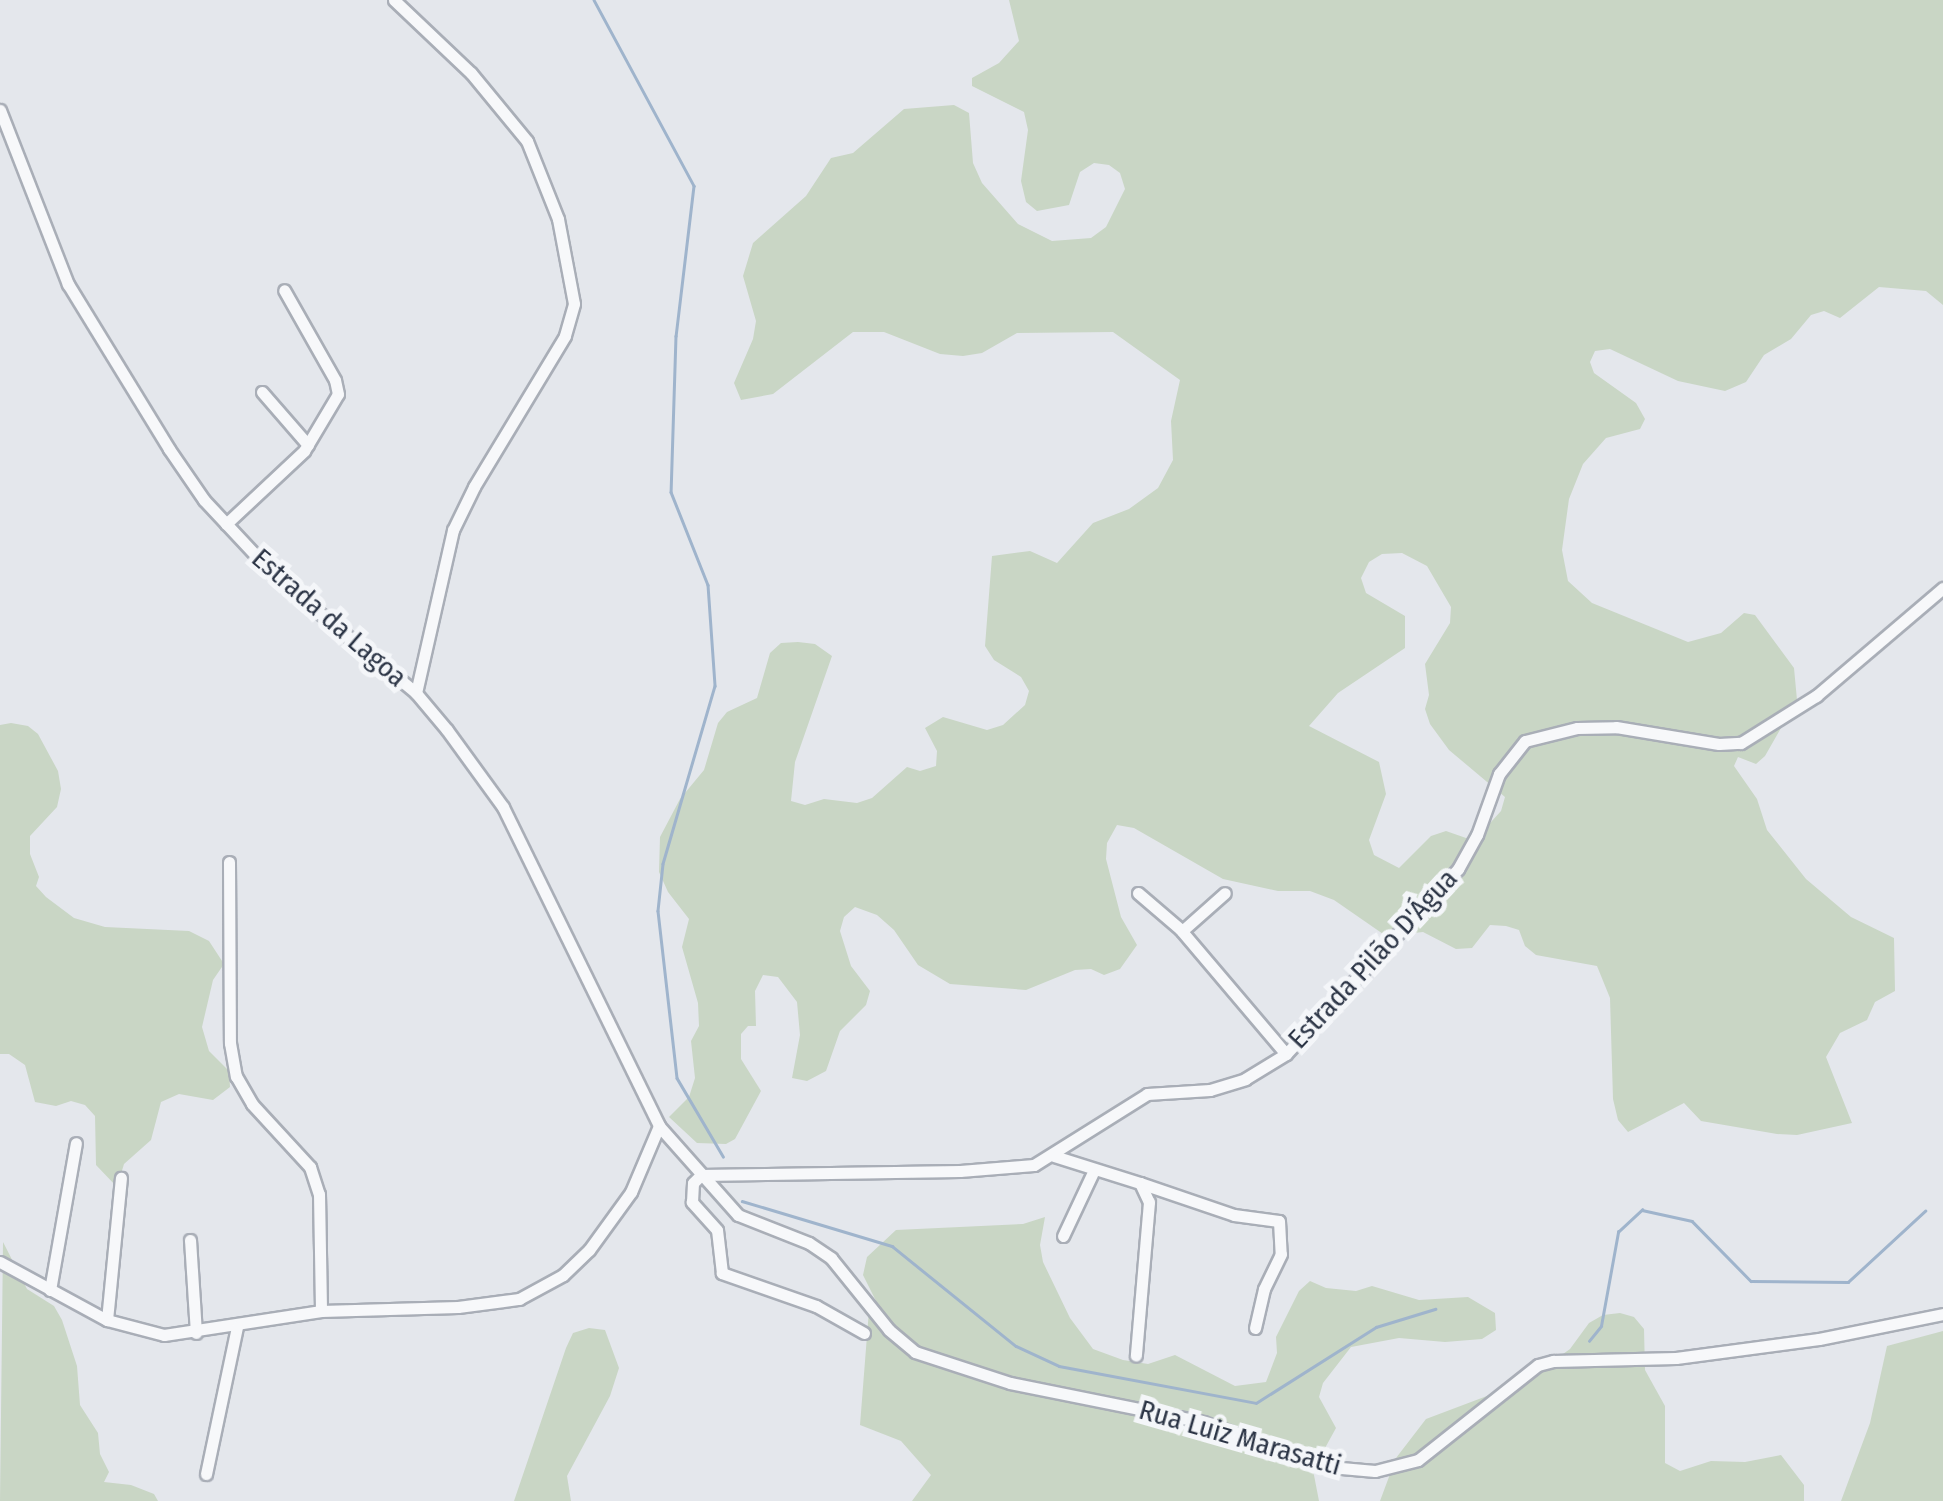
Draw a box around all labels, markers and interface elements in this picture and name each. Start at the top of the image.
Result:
street label: Estrada da Lagoa [245,542,413,694]
street label: Estrada Pilão D'Água [1281,862,1465,1056]
street label: Rua Luiz Marasatti [1135,1393,1345,1483]

